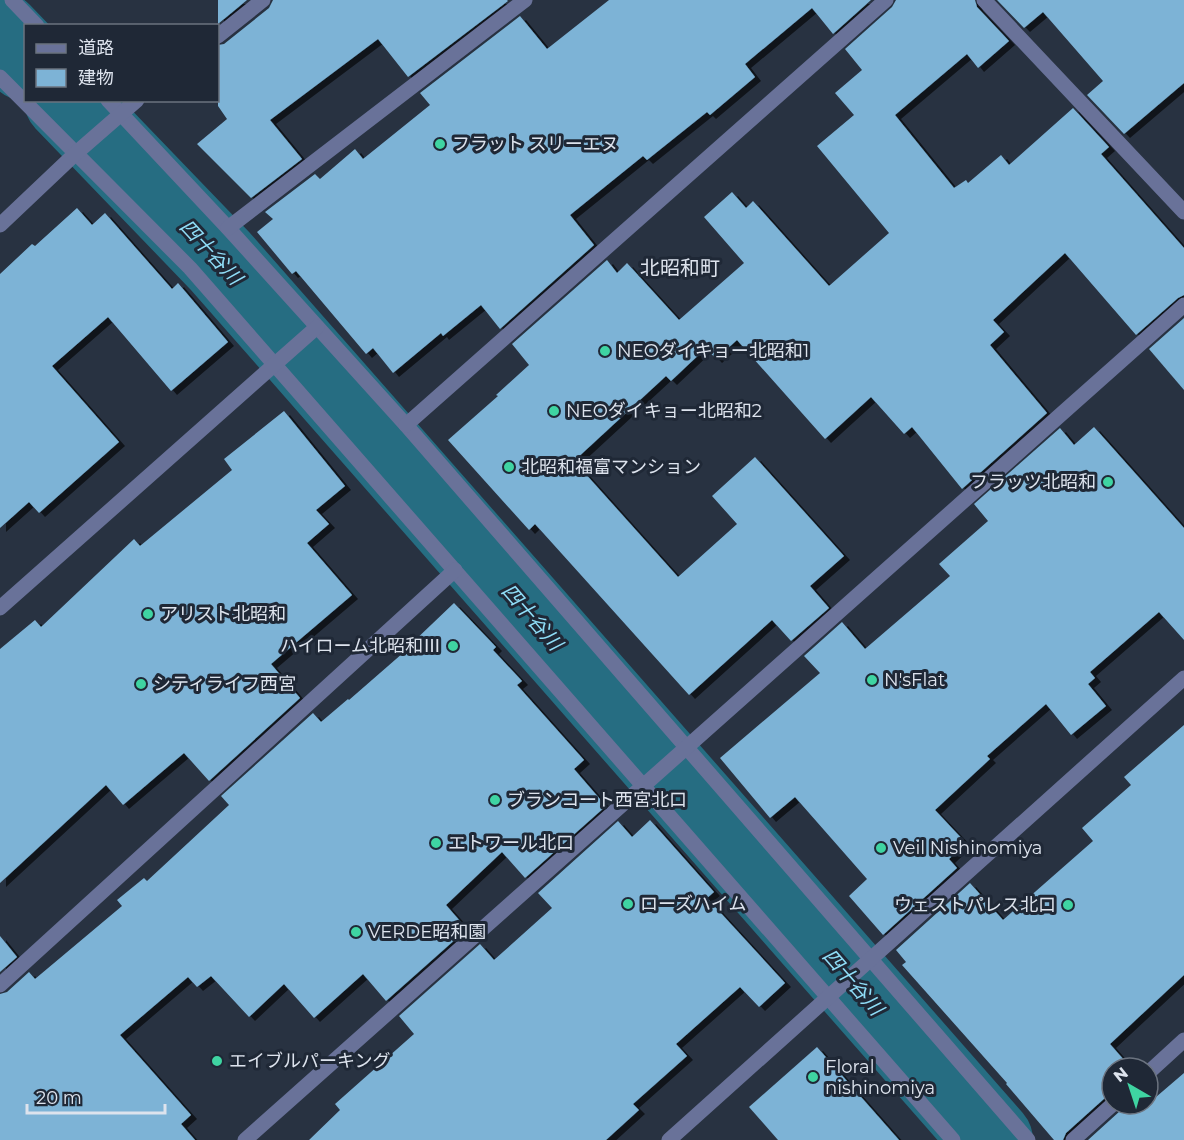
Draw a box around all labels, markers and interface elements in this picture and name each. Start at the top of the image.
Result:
legend [24,24,219,102]
text: 道路 [78,37,114,59]
text: 建物 [78,67,114,89]
place label: フラット スリーエヌ [452,133,619,155]
marker: フラット スリーエヌ [433,137,447,151]
water label: 四十谷川 [175,215,248,291]
district label: 北昭和町 [640,256,720,280]
place label: NEOダイキョー北昭和1 [617,340,809,362]
marker: NEOダイキョー北昭和1 [598,344,612,358]
place label: NEOダイキョー北昭和2 [566,400,762,422]
marker: NEOダイキョー北昭和2 [547,404,561,418]
place label: 北昭和福富マンション [521,456,701,478]
marker: 北昭和福富マンション [502,460,516,474]
place label: フラッツ北昭和 [970,471,1096,493]
marker: フラッツ北昭和 [1101,475,1115,489]
water label: 四十谷川 [497,579,569,657]
place label: アリスト北昭和 [160,603,286,625]
marker: アリスト北昭和 [141,607,155,621]
place label: ハイローム北昭和Ⅲ [280,635,441,657]
marker: ハイローム北昭和Ⅲ [446,639,460,653]
place label: N'sFlat [884,669,945,691]
place label: シティライフ西宮 [153,673,296,695]
marker: N'sFlat [865,673,879,687]
marker: シティライフ西宮 [134,677,148,691]
place label: ブランコート西宮北口 [507,789,687,811]
marker: ブランコート西宮北口 [488,793,502,807]
place label: エトワール北口 [448,832,574,854]
marker: エトワール北口 [429,836,443,850]
place label: Veil Nishinomiya [893,837,1042,859]
marker: Veil Nishinomiya [874,841,888,855]
place label: ローズハイム [640,893,746,915]
place label: ウェストパレス北口 [894,894,1056,916]
marker: ローズハイム [621,897,635,911]
marker: ウェストパレス北口 [1061,898,1075,912]
place label: VERDE昭和園 [368,921,486,943]
marker: VERDE昭和園 [349,925,363,939]
water label: 四十谷川 [818,944,890,1022]
place label: エイブルパーキング [229,1050,390,1072]
marker: エイブルパーキング [210,1054,224,1068]
place label: Floral nishinomiya [825,1056,935,1099]
north arrow [1100,1056,1160,1116]
text: N [1110,1063,1132,1086]
marker: Floral nishinomiya [806,1070,820,1084]
scale bar [27,1077,165,1115]
text: 20 m [36,1087,82,1109]

